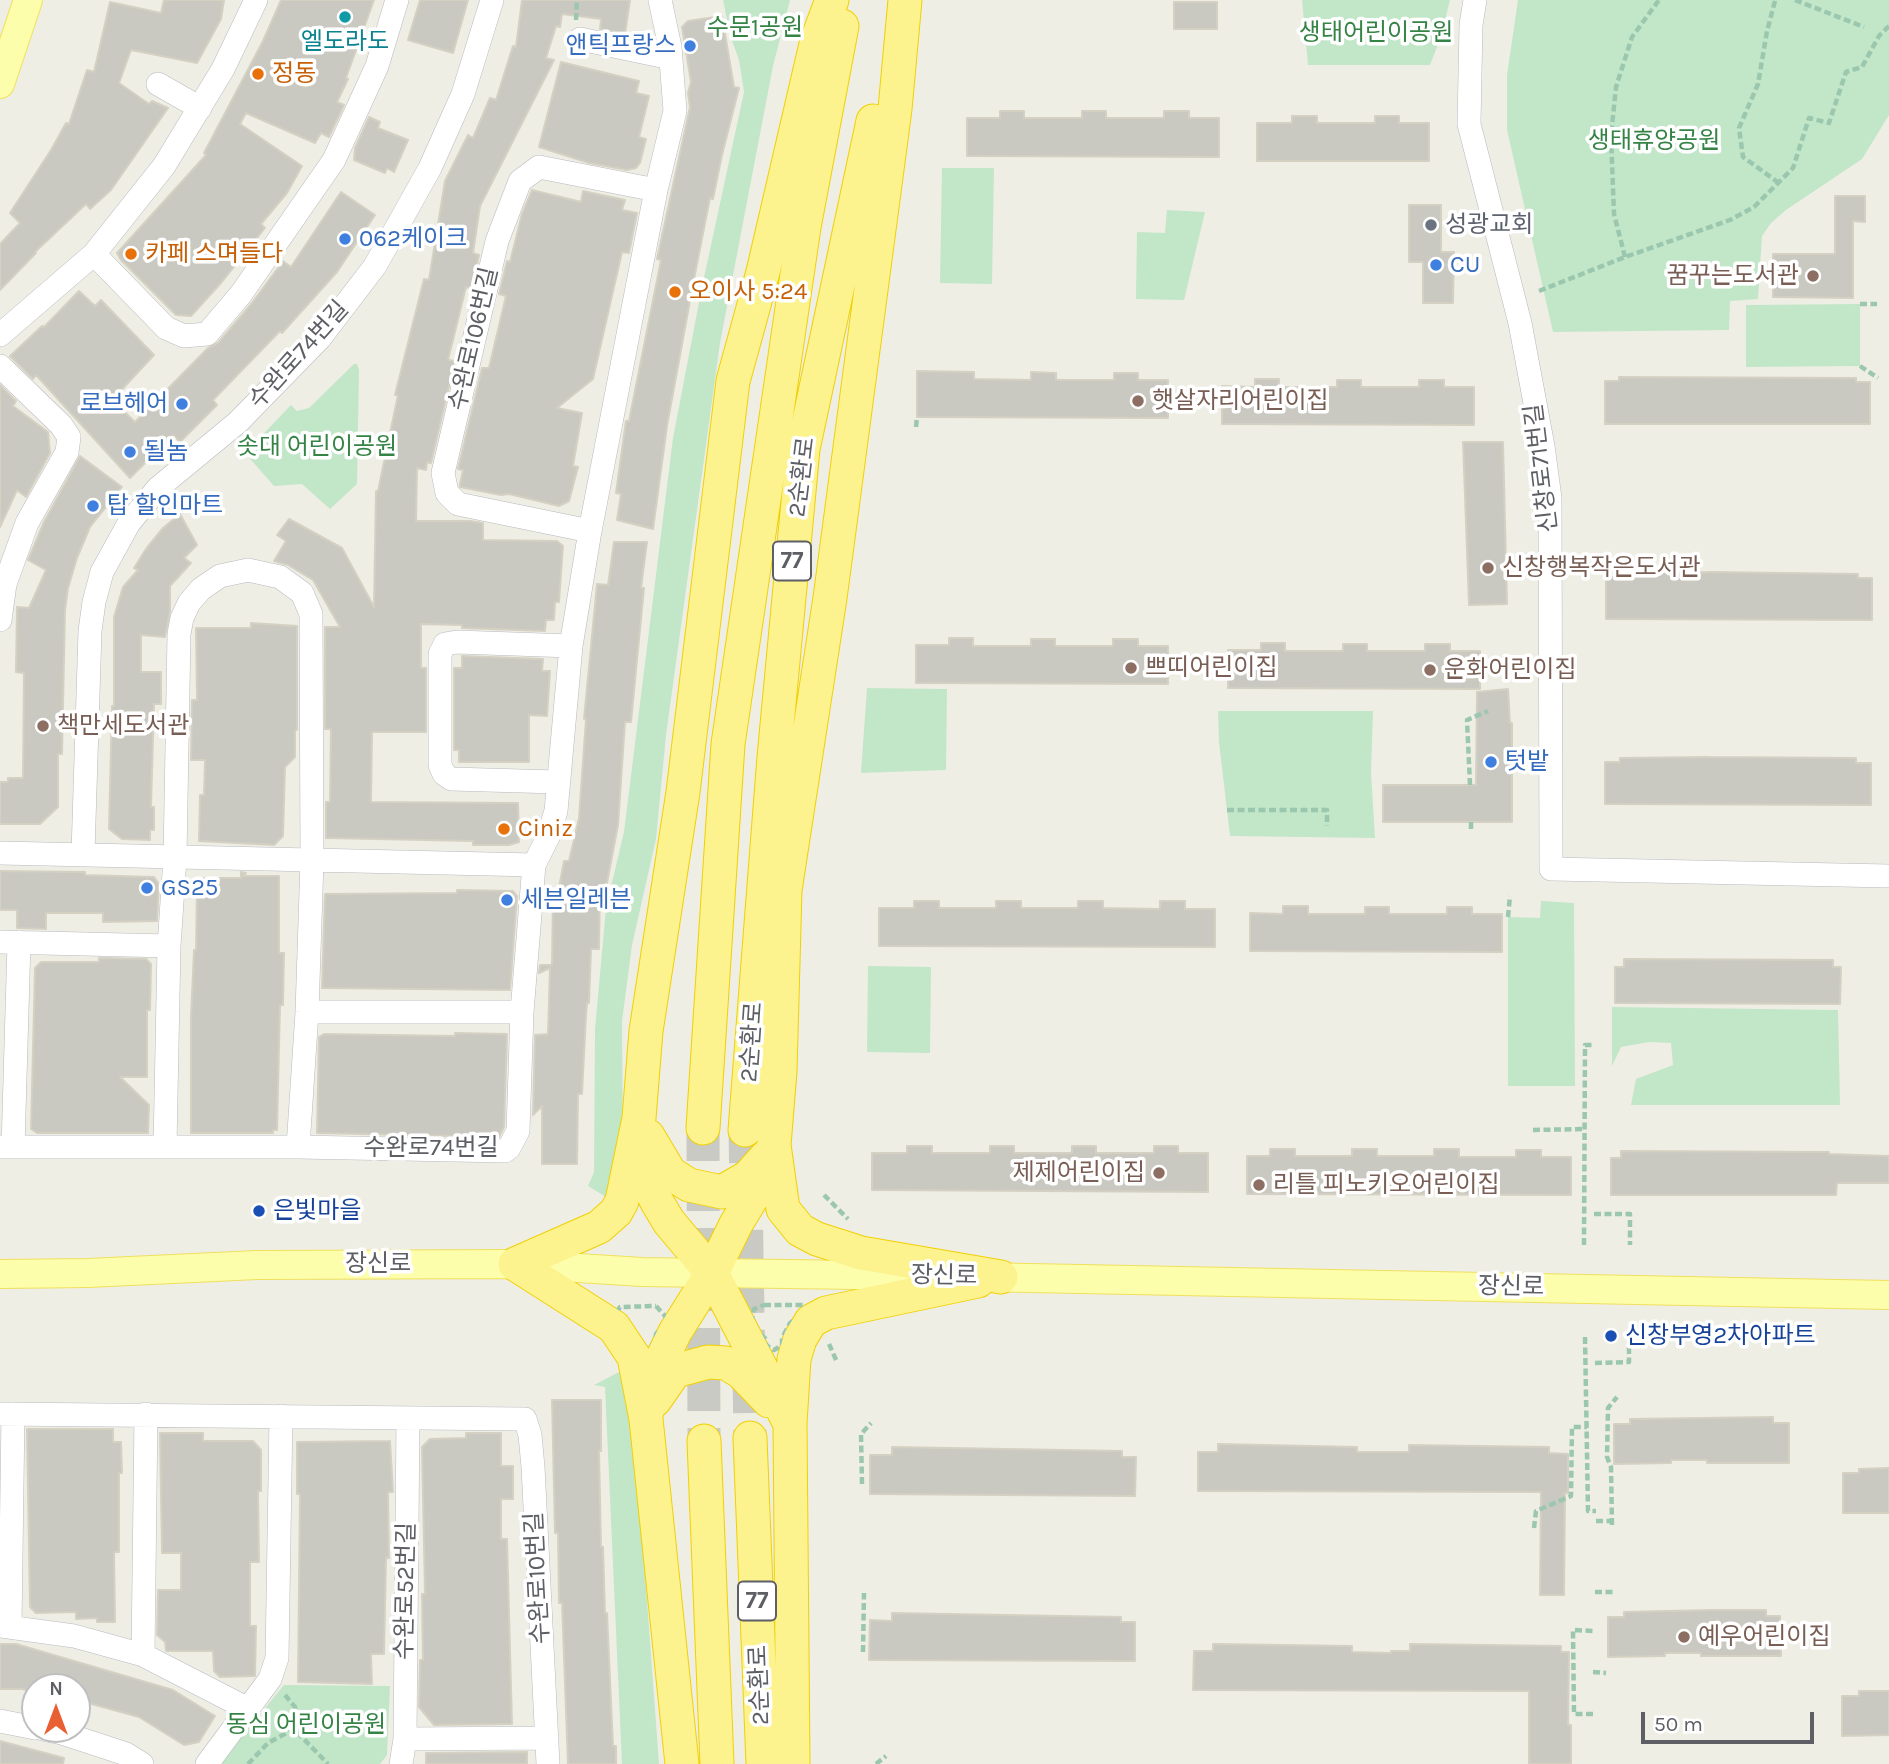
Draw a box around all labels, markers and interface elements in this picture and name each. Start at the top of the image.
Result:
marker: 엘도라도 [337,9,353,25]
park label: 수문1공원 [707,14,803,42]
park label: 생태어린이공원 [1299,19,1453,47]
place label: 엘도라도 [301,28,389,56]
place label: 앤틱프랑스 [566,32,676,60]
marker: 앤틱프랑스 [682,38,698,54]
place label: 정동 [272,60,316,88]
marker: 정동 [250,66,266,82]
park label: 생태휴양공원 [1588,127,1720,155]
place label: 성광교회 [1445,211,1533,239]
marker: 성광교회 [1423,217,1439,233]
place label: 062케이크 [359,225,467,253]
marker: 062케이크 [337,231,353,247]
place label: 카페 스며들다 [145,240,283,268]
marker: 카페 스며들다 [123,246,139,262]
place label: CU [1450,251,1480,279]
marker: CU [1428,257,1444,273]
place label: 꿈꾸는도서관 [1667,262,1799,290]
street label: 수완로106번길 [444,264,504,414]
marker: 꿈꾸는도서관 [1805,268,1821,284]
place label: 오이사 5:24 [689,278,807,306]
marker: 오이사 5:24 [667,284,683,300]
street label: 수완로74번길 [243,295,355,415]
place label: 햇살자리어린이집 [1152,387,1329,415]
place label: 로브헤어 [80,390,168,418]
marker: 햇살자리어린이집 [1130,393,1146,409]
marker: 로브헤어 [174,396,190,412]
street label: 신창로71번길 [1520,402,1564,534]
park label: 솟대 어린이공원 [237,433,397,461]
street label: 2순환로 [783,435,821,519]
place label: 될놈 [144,438,188,466]
marker: 될놈 [122,444,138,460]
place label: 탑 할인마트 [107,492,223,520]
marker: 탑 할인마트 [85,498,101,514]
road number: 77 [773,541,811,580]
place label: 신창행복작은도서관 [1502,554,1701,582]
marker: 신창행복작은도서관 [1480,560,1496,576]
place label: 쁘띠어린이집 [1145,654,1277,682]
place label: 운화어린이집 [1444,656,1576,684]
marker: 쁘띠어린이집 [1123,660,1139,676]
marker: 운화어린이집 [1422,662,1438,678]
place label: 책만세도서관 [57,712,189,740]
marker: 책만세도서관 [35,718,51,734]
place label: 텃밭 [1505,748,1549,776]
marker: 텃밭 [1483,754,1499,770]
place label: Ciniz [518,815,573,843]
marker: Ciniz [496,821,512,837]
place label: GS25 [161,874,218,902]
marker: GS25 [139,880,155,896]
place label: 세븐일레븐 [521,886,631,914]
marker: 세븐일레븐 [499,892,515,908]
street label: 2순환로 [735,1001,769,1083]
street label: 수완로74번길 [363,1134,499,1162]
place label: 제제어린이집 [1013,1159,1145,1187]
marker: 제제어린이집 [1151,1165,1167,1181]
place label: 리틀 피노키오어린이집 [1273,1171,1499,1199]
marker: 리틀 피노키오어린이집 [1251,1177,1267,1193]
place label: 은빛마을 [273,1197,361,1225]
marker: 은빛마을 [251,1203,267,1219]
street label: 장신로 [345,1250,411,1278]
street label: 장신로 [911,1261,977,1291]
street label: 장신로 [1478,1272,1544,1302]
place label: 신창부영2차아파트 [1625,1322,1816,1350]
marker: 신창부영2차아파트 [1603,1328,1619,1344]
street label: 수완로10번길 [520,1511,556,1645]
street label: 수완로52번길 [390,1522,422,1660]
road number: 77 [738,1582,776,1620]
place label: 예우어린이집 [1698,1623,1830,1651]
marker: 예우어린이집 [1676,1629,1692,1645]
street label: 2순환로 [744,1644,776,1726]
north arrow [21,1673,91,1743]
text: N [49,1678,63,1700]
scale bar [1644,1698,1817,1742]
park label: 동심 어린이공원 [226,1711,386,1739]
text: 50 m [1654,1712,1703,1736]

